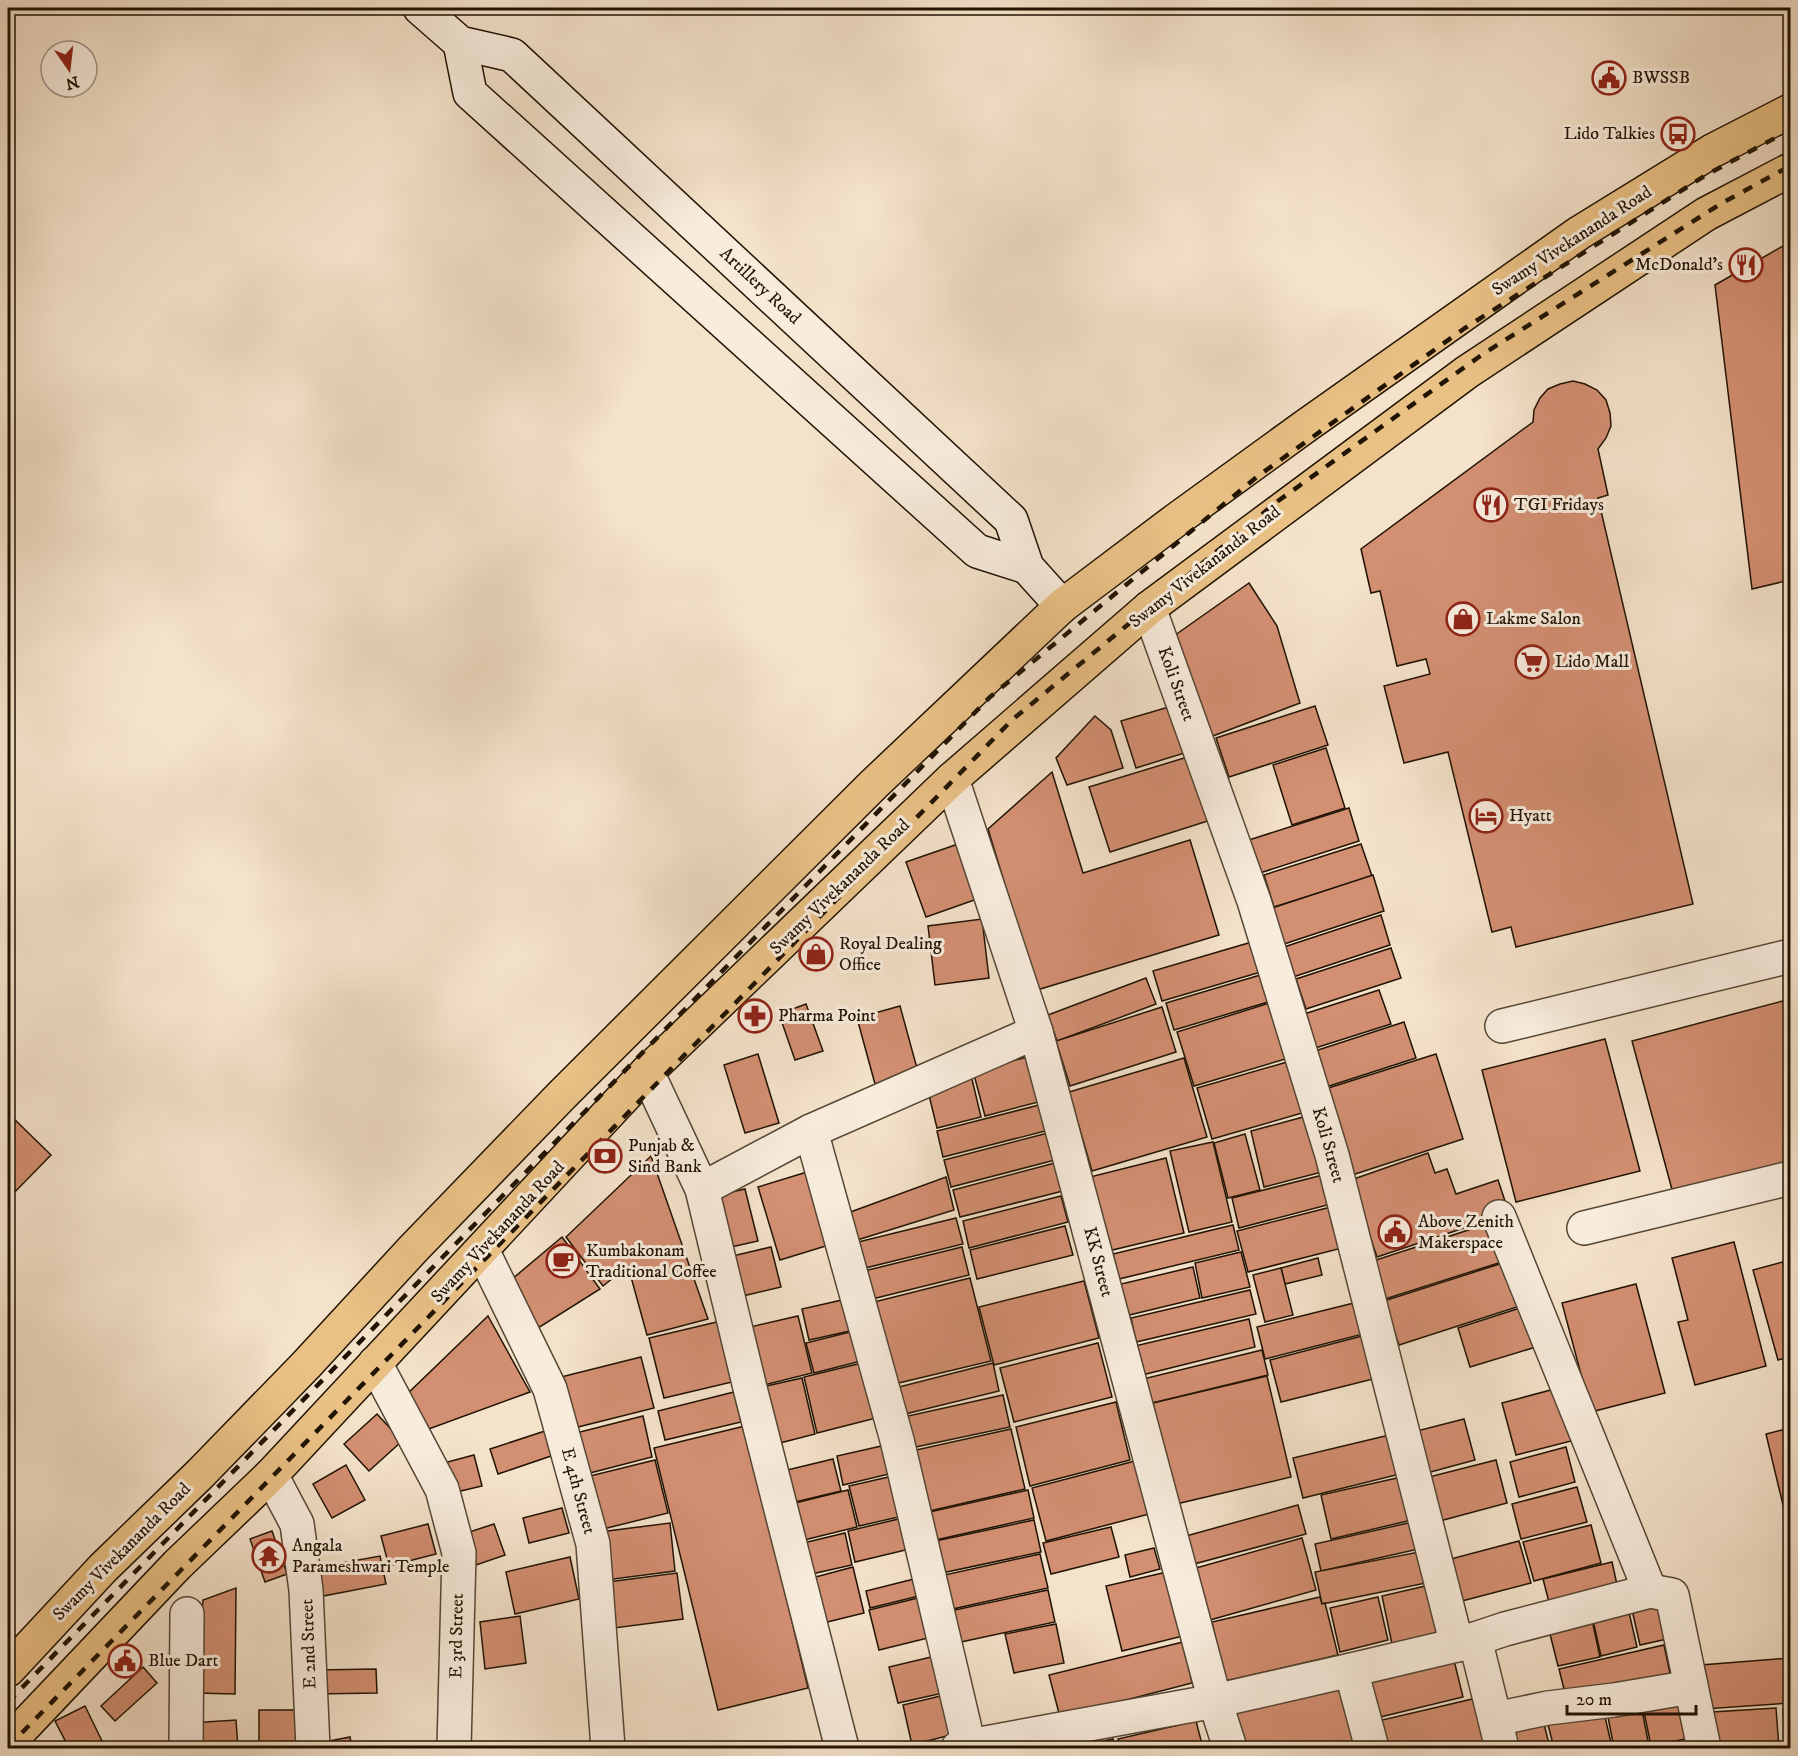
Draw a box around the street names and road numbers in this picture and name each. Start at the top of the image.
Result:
street label: Swamy Vivekananda Road [1488,181,1656,301]
street label: Artillery Road [715,243,805,329]
street label: Swamy Vivekananda Road [1125,501,1285,633]
street label: Koli Street [1152,644,1200,724]
street label: Swamy Vivekananda Road [765,814,915,960]
street label: Koli Street [1307,1105,1349,1186]
street label: Swamy Vivekananda Road [426,1156,570,1308]
street label: KK Street [1078,1225,1118,1300]
street label: E 4th Street [556,1445,600,1537]
street label: Swamy Vivekananda Road [48,1478,196,1626]
street label: E 3rd Street [445,1593,469,1679]
street label: E 2nd Street [296,1598,322,1689]

